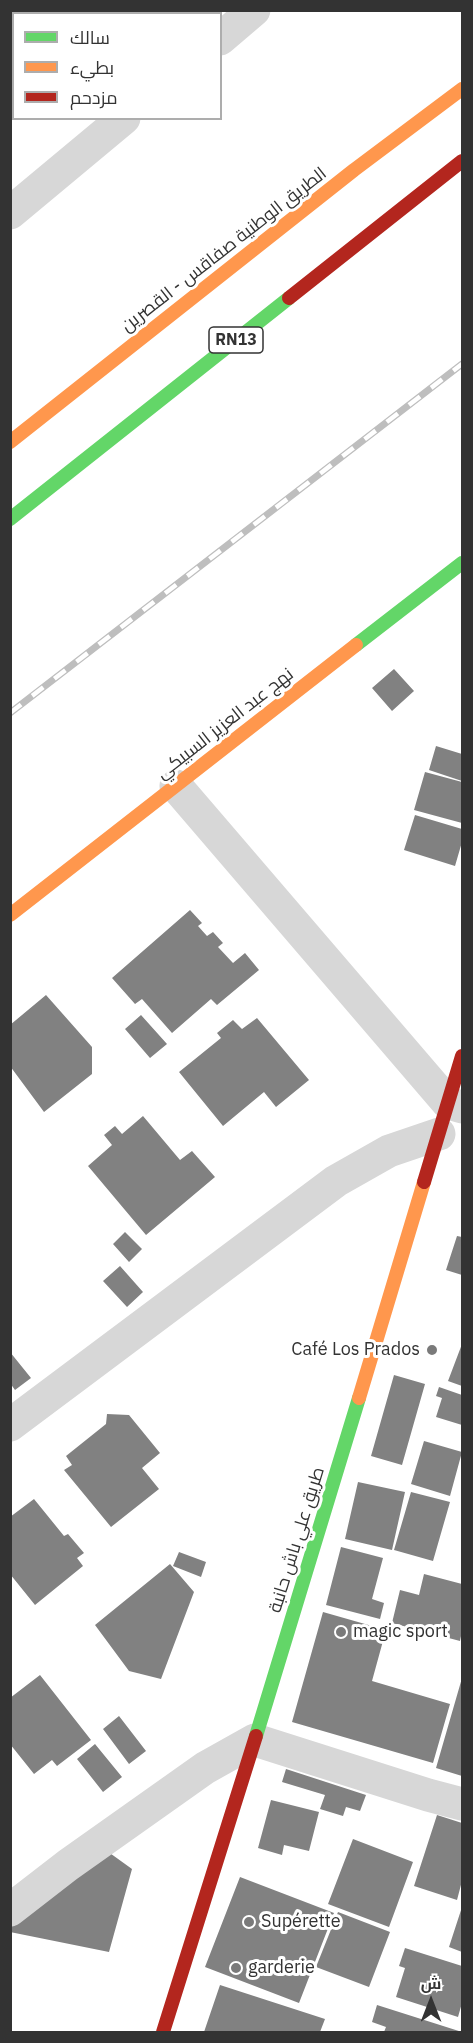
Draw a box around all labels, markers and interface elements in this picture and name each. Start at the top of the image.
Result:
legend [12,12,222,120]
text: سالك [70,26,110,49]
text: بطيء [70,56,114,79]
text: مزدحم [70,86,118,109]
street label: الطريق الوطنية صفاقس - القصرين [117,163,331,337]
road number: RN13 [209,327,263,353]
street label: نهج عبد العزيز السبيكي [152,664,298,784]
place label: Café Los Prados [291,1339,420,1361]
marker: Café Los Prados [425,1343,439,1357]
street label: طريق علي باش حانبة [265,1465,329,1615]
place label: magic sport [353,1621,448,1643]
marker: magic sport [334,1625,348,1639]
place label: Supérette [261,1911,341,1933]
marker: Supérette [242,1915,256,1929]
place label: garderie [248,1957,315,1979]
marker: garderie [229,1961,243,1975]
north arrow [401,1971,461,2031]
text: ش [421,1973,441,1993]

